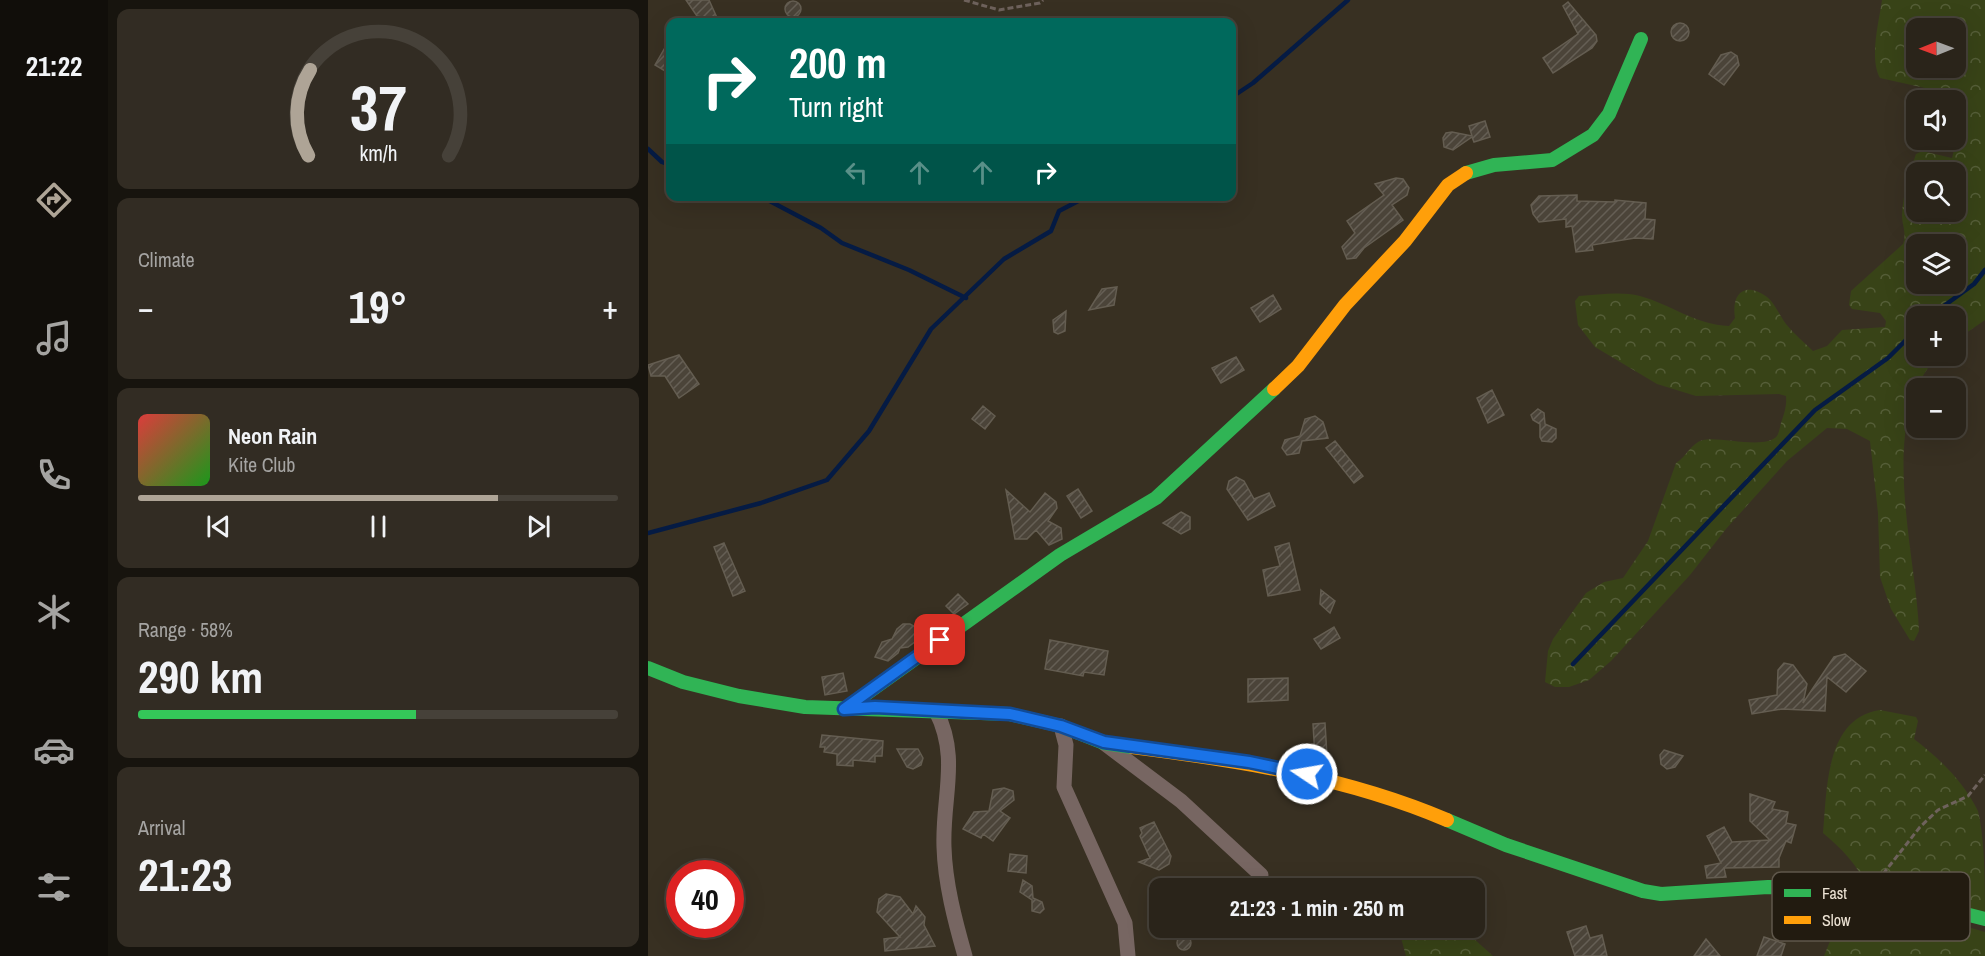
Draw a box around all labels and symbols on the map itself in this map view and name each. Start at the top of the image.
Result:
north arrow [1906,18,1966,78]
pin [914,614,965,665]
position arrow [1275,742,1339,806]
speed limit sign: 40 [666,860,744,938]
legend [1772,872,1970,941]
text: Fast [1822,882,1847,904]
text: Slow [1822,909,1851,931]

